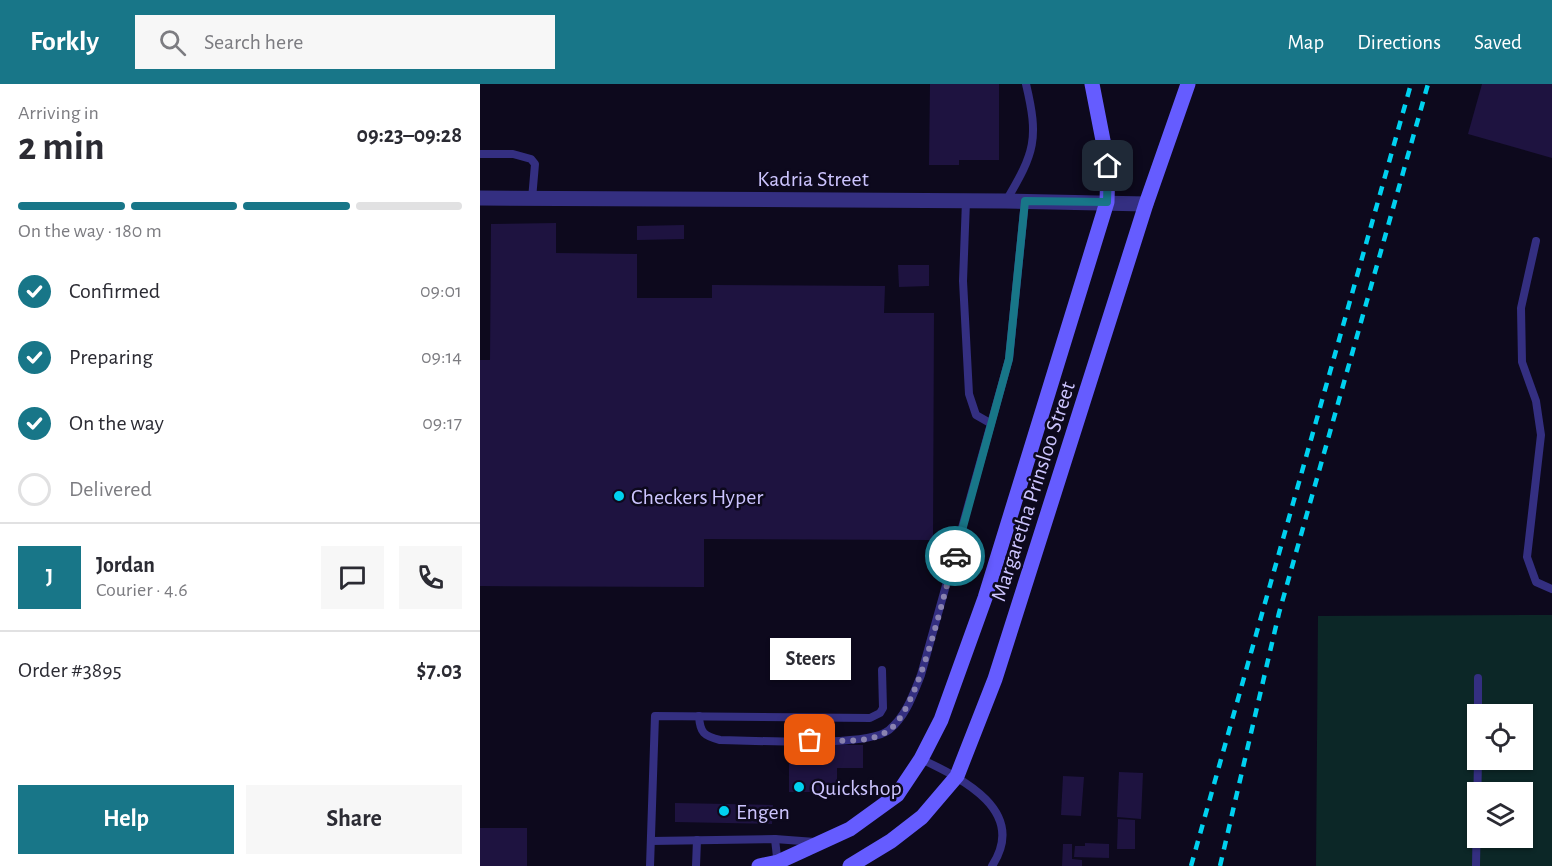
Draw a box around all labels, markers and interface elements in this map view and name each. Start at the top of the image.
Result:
search box [135,15,555,69]
icon: search [156,26,189,59]
text: Forkly [30,28,99,56]
text: Search here [204,31,303,53]
text: Map [1288,32,1324,53]
text: Directions [1357,32,1441,53]
text: Saved [1474,32,1522,53]
text: Arriving in [18,103,99,123]
text: 09:23–09:28 [357,124,462,146]
text: 2 min [18,128,105,167]
pin [1082,140,1133,191]
icon: home [1091,149,1124,182]
street label: Kadria Street [757,168,869,190]
text: On the way · 180 m [18,221,162,241]
icon: check [18,275,51,308]
text: Confirmed [69,280,160,302]
text: 09:01 [420,281,462,301]
icon: check [18,341,51,374]
text: Preparing [69,346,153,368]
text: 09:14 [421,347,462,367]
street label: Margaretha Prinsloo Street [987,379,1079,604]
icon: check [18,407,51,440]
text: On the way [69,412,164,434]
text: 09:17 [422,413,462,433]
text: Delivered [69,478,152,500]
place label: Checkers Hyper [631,486,763,508]
marker: Checkers Hyper [612,489,626,503]
courier [925,526,985,586]
icon: car [939,540,972,573]
button: chat [321,546,384,609]
button: phone [399,546,462,609]
text: Jordan [96,554,155,576]
text: J [46,566,53,588]
text: Courier · 4.6 [96,580,188,600]
callout: Steers [770,638,850,680]
text: Steers [785,649,836,669]
text: Order #3895 [18,659,122,681]
text: $7.03 [417,659,462,681]
map controls [1467,704,1533,848]
button: locate [1467,704,1533,770]
pin [784,714,835,765]
icon: bag [793,723,826,756]
place label: Quickshop [811,777,902,799]
marker: Quickshop [792,780,806,794]
button: layers [1467,782,1533,848]
button: Help [18,785,234,854]
button: Share [246,785,462,854]
place label: Engen [736,801,790,823]
marker: Engen [717,804,731,818]

